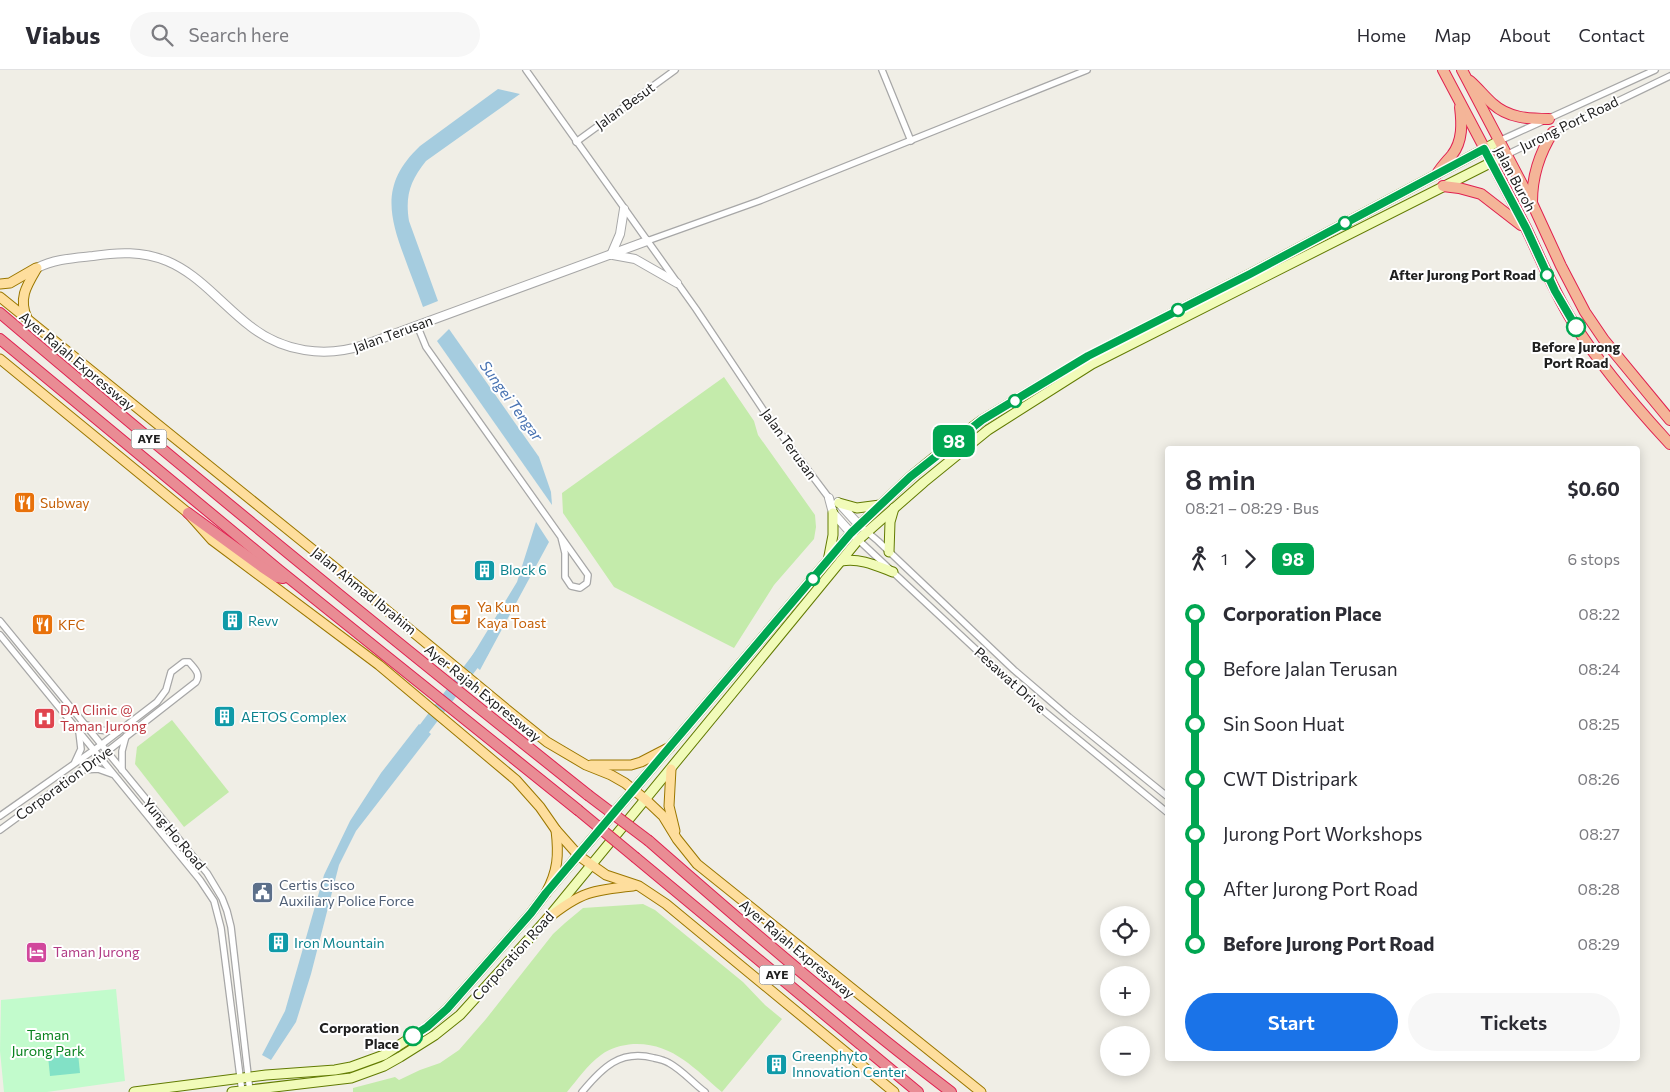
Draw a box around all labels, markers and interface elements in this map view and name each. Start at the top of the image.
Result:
search box [130,12,480,57]
text: Viabus [25,20,100,49]
icon: search [148,21,176,49]
text: Search here [188,23,289,46]
text: Home [1357,24,1406,46]
text: Map [1434,24,1471,46]
text: About [1499,24,1551,46]
text: Contact [1579,24,1645,46]
street label: Jalan Besut [592,78,658,133]
street label: Jurong Port Road [1517,92,1621,155]
street label: Jalan Buroh [1491,143,1540,214]
unlabelled marker [1338,216,1352,230]
place label: After Jurong Port Road [1389,266,1536,283]
marker: After Jurong Port Road [1540,268,1554,282]
unlabelled marker [1171,303,1185,317]
street label: Ayer Rajah Expressway [16,308,138,414]
street label: Jalan Terusan [351,311,435,356]
marker: Before Jurong Port Road [1566,317,1586,337]
place label: Before Jurong Port Road [1532,338,1620,371]
water label: Sungei Tengar [477,357,548,445]
unlabelled marker [1008,394,1022,408]
street label: Jalan Terusan [758,405,821,482]
line badge: 98 [932,425,976,457]
road number: AYE [132,429,166,448]
text: 98 [943,430,965,452]
text: 8 min [1185,462,1256,496]
text: $0.60 [1568,477,1620,500]
restaurant icon: Subway [12,491,36,515]
place label: Subway [40,494,90,511]
text: 08:21 – 08:29 · Bus [1185,498,1319,517]
street label: Jalan Ahmad Ibrahim [309,543,420,638]
icon: walk [1185,545,1213,573]
icon: forward [1236,545,1264,573]
text: 98 [1282,548,1304,570]
text: 1 [1221,549,1228,568]
text: 6 stops [1567,549,1620,568]
building icon: Block 6 [472,558,496,582]
place label: Block 6 [500,561,547,578]
unlabelled marker [806,572,820,586]
place label: Ya Kun Kaya Toast [477,598,547,631]
text: Corporation Place [1223,602,1381,625]
cafe icon: Ya Kun Kaya Toast [449,603,473,627]
text: 08:22 [1578,604,1620,623]
building icon: Revv [220,609,244,633]
place label: Revv [248,612,279,629]
restaurant icon: KFC [30,613,54,637]
place label: KFC [58,616,85,633]
street label: Ayer Rajah Expressway [422,640,545,745]
street label: Pesawat Drive [971,643,1049,716]
text: Before Jalan Terusan [1223,657,1398,680]
text: 08:24 [1578,659,1620,678]
place label: DA Clinic @ Taman Jurong [60,701,147,734]
building icon: AETOS Complex [213,705,237,729]
hospital icon: DA Clinic @ Taman Jurong [32,706,56,730]
place label: AETOS Complex [241,708,347,725]
text: Sin Soon Huat [1223,712,1345,735]
text: 08:25 [1578,714,1620,733]
street label: Corporation Drive [12,742,115,823]
text: CWT Distripark [1223,767,1358,790]
text: 08:26 [1578,769,1620,788]
street label: Yung Ho Road [139,794,209,873]
text: Jurong Port Workshops [1223,822,1422,845]
text: 08:27 [1579,824,1620,843]
place label: Certis Cisco Auxiliary Police Force [279,876,414,909]
text: After Jurong Port Road [1223,877,1418,900]
text: 08:28 [1578,879,1620,898]
public building icon: Certis Cisco Auxiliary Police Force [251,881,275,905]
street label: Ayer Rajah Expressway [736,896,858,1002]
map controls [1100,906,1150,1076]
button: locate [1100,906,1150,956]
street label: Corporation Road [468,908,557,1004]
building icon: Iron Mountain [266,931,290,955]
text: Before Jurong Port Road [1223,932,1434,955]
place label: Iron Mountain [294,934,385,951]
text: 08:29 [1578,934,1620,953]
hotel icon: Taman Jurong [25,940,49,964]
place label: Taman Jurong [53,943,140,960]
road number: AYE [760,966,794,984]
button: + [1100,966,1150,1016]
button: Start [1185,993,1398,1051]
button: Tickets [1408,993,1620,1051]
place label: Corporation Place [319,1019,399,1052]
park label: Taman Jurong Park [11,1026,85,1059]
marker: Corporation Place [403,1026,423,1046]
button: − [1100,1026,1150,1076]
place label: Greenphyto Innovation Center [792,1047,907,1080]
building icon: Greenphyto Innovation Center [764,1052,788,1076]

